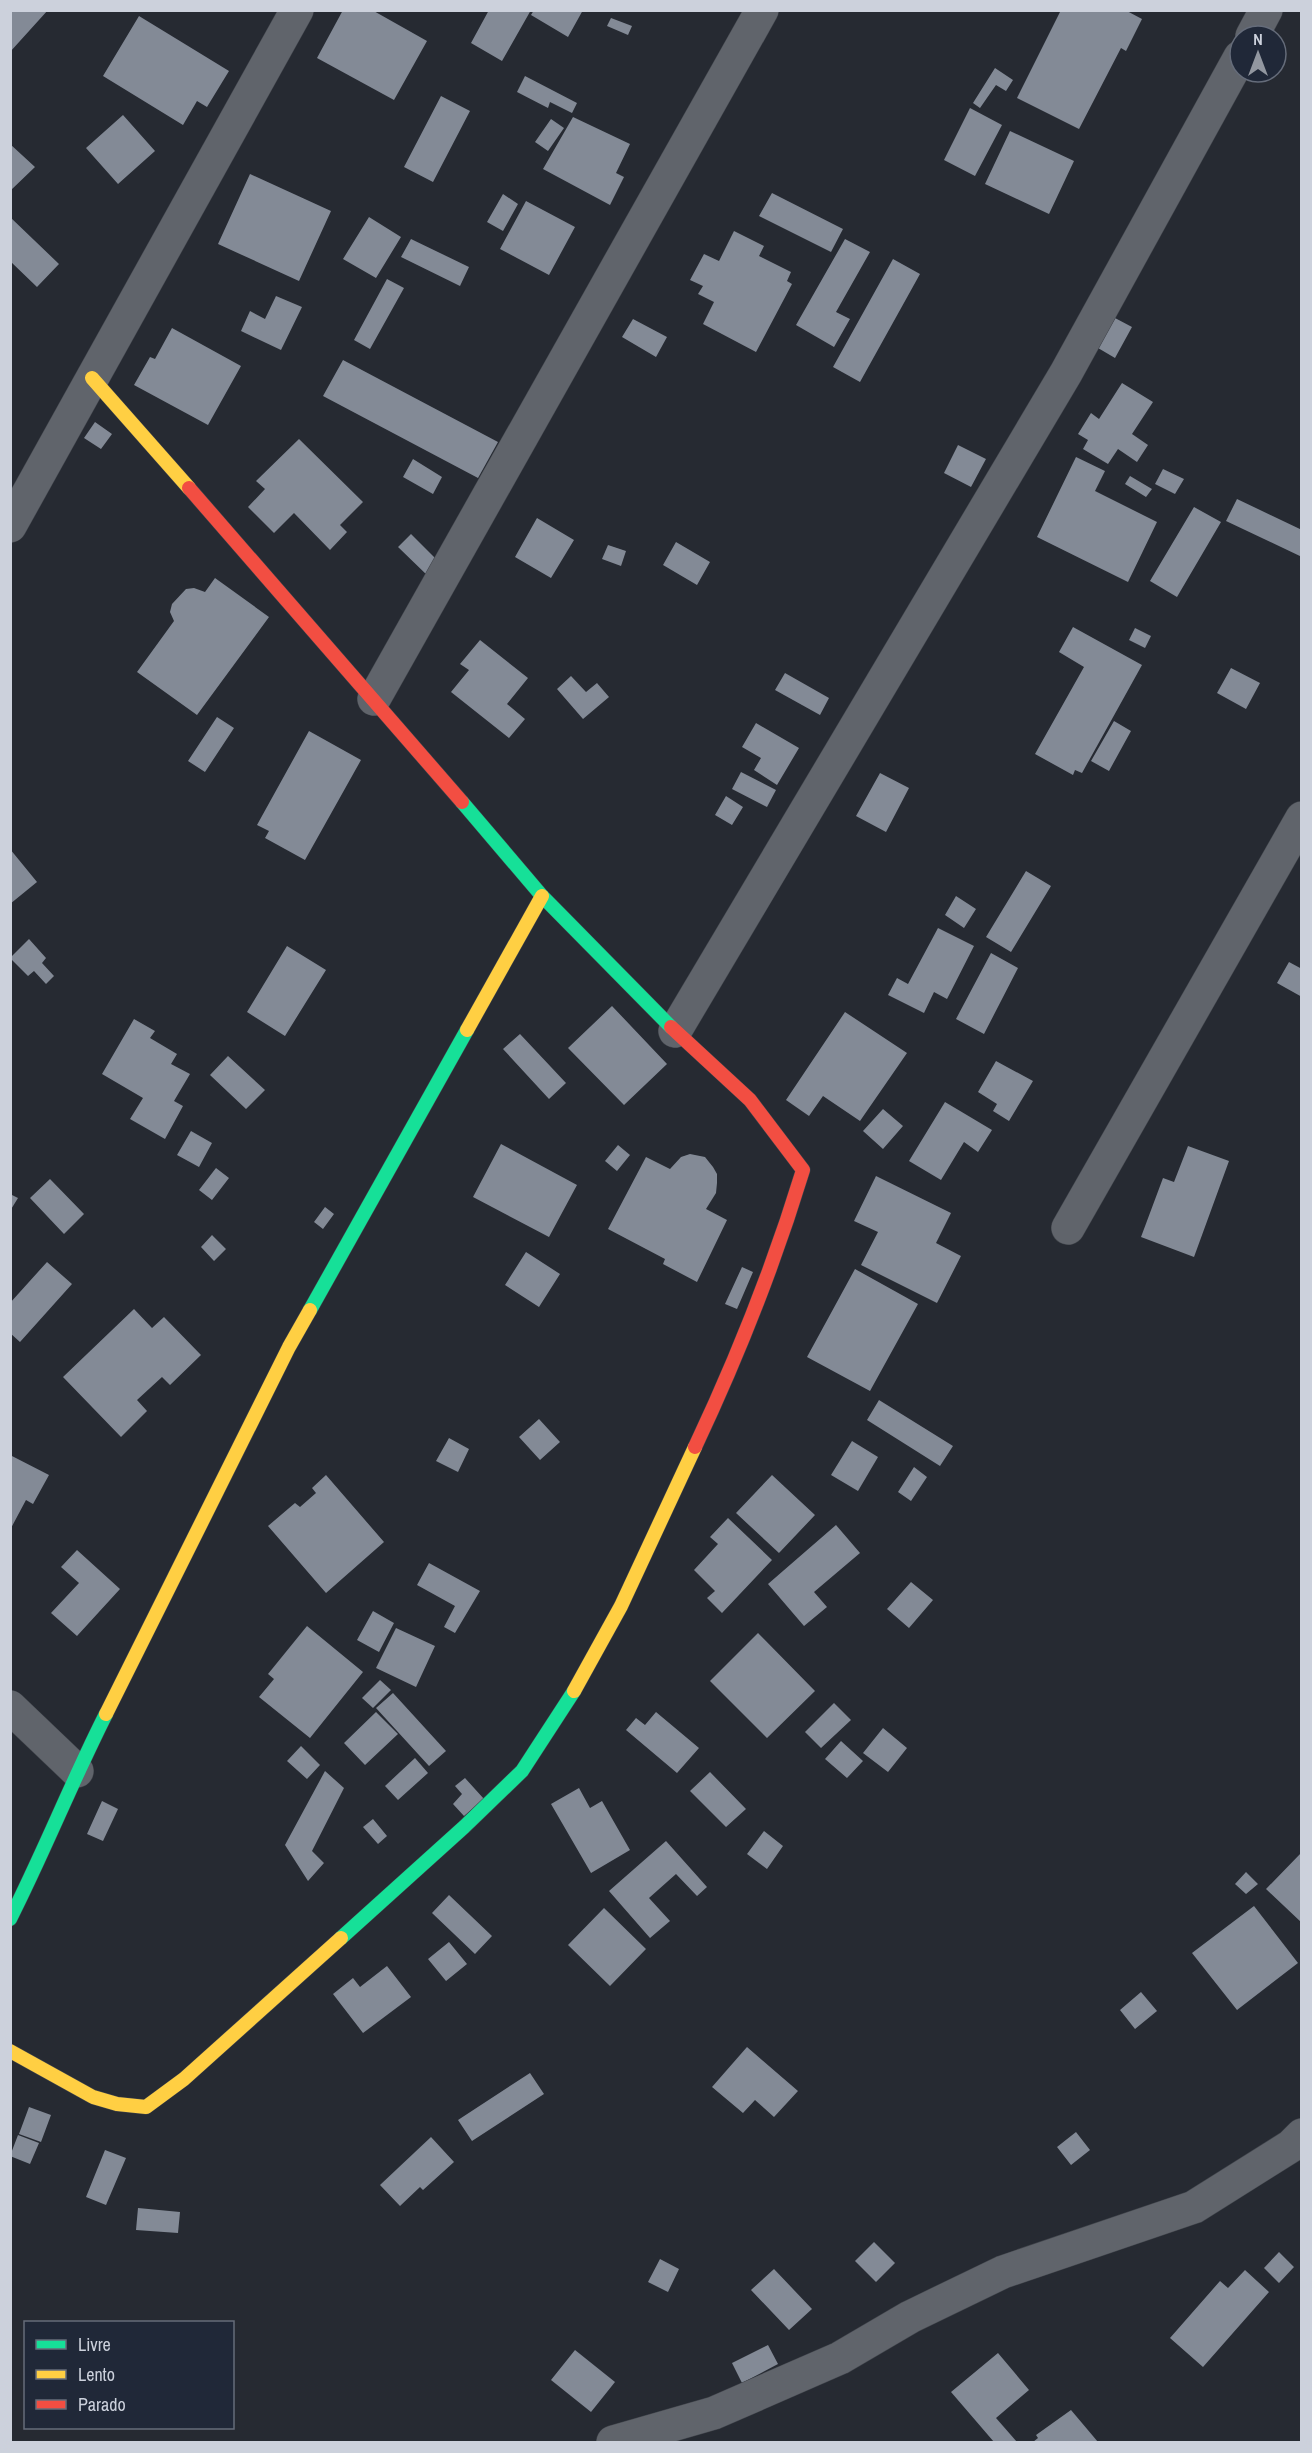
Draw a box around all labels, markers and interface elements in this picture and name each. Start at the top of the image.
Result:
north arrow [1228,24,1288,84]
text: N [1253,28,1263,50]
legend [24,2321,234,2429]
text: Livre [78,2332,111,2357]
text: Lento [78,2362,115,2387]
text: Parado [78,2392,126,2417]

